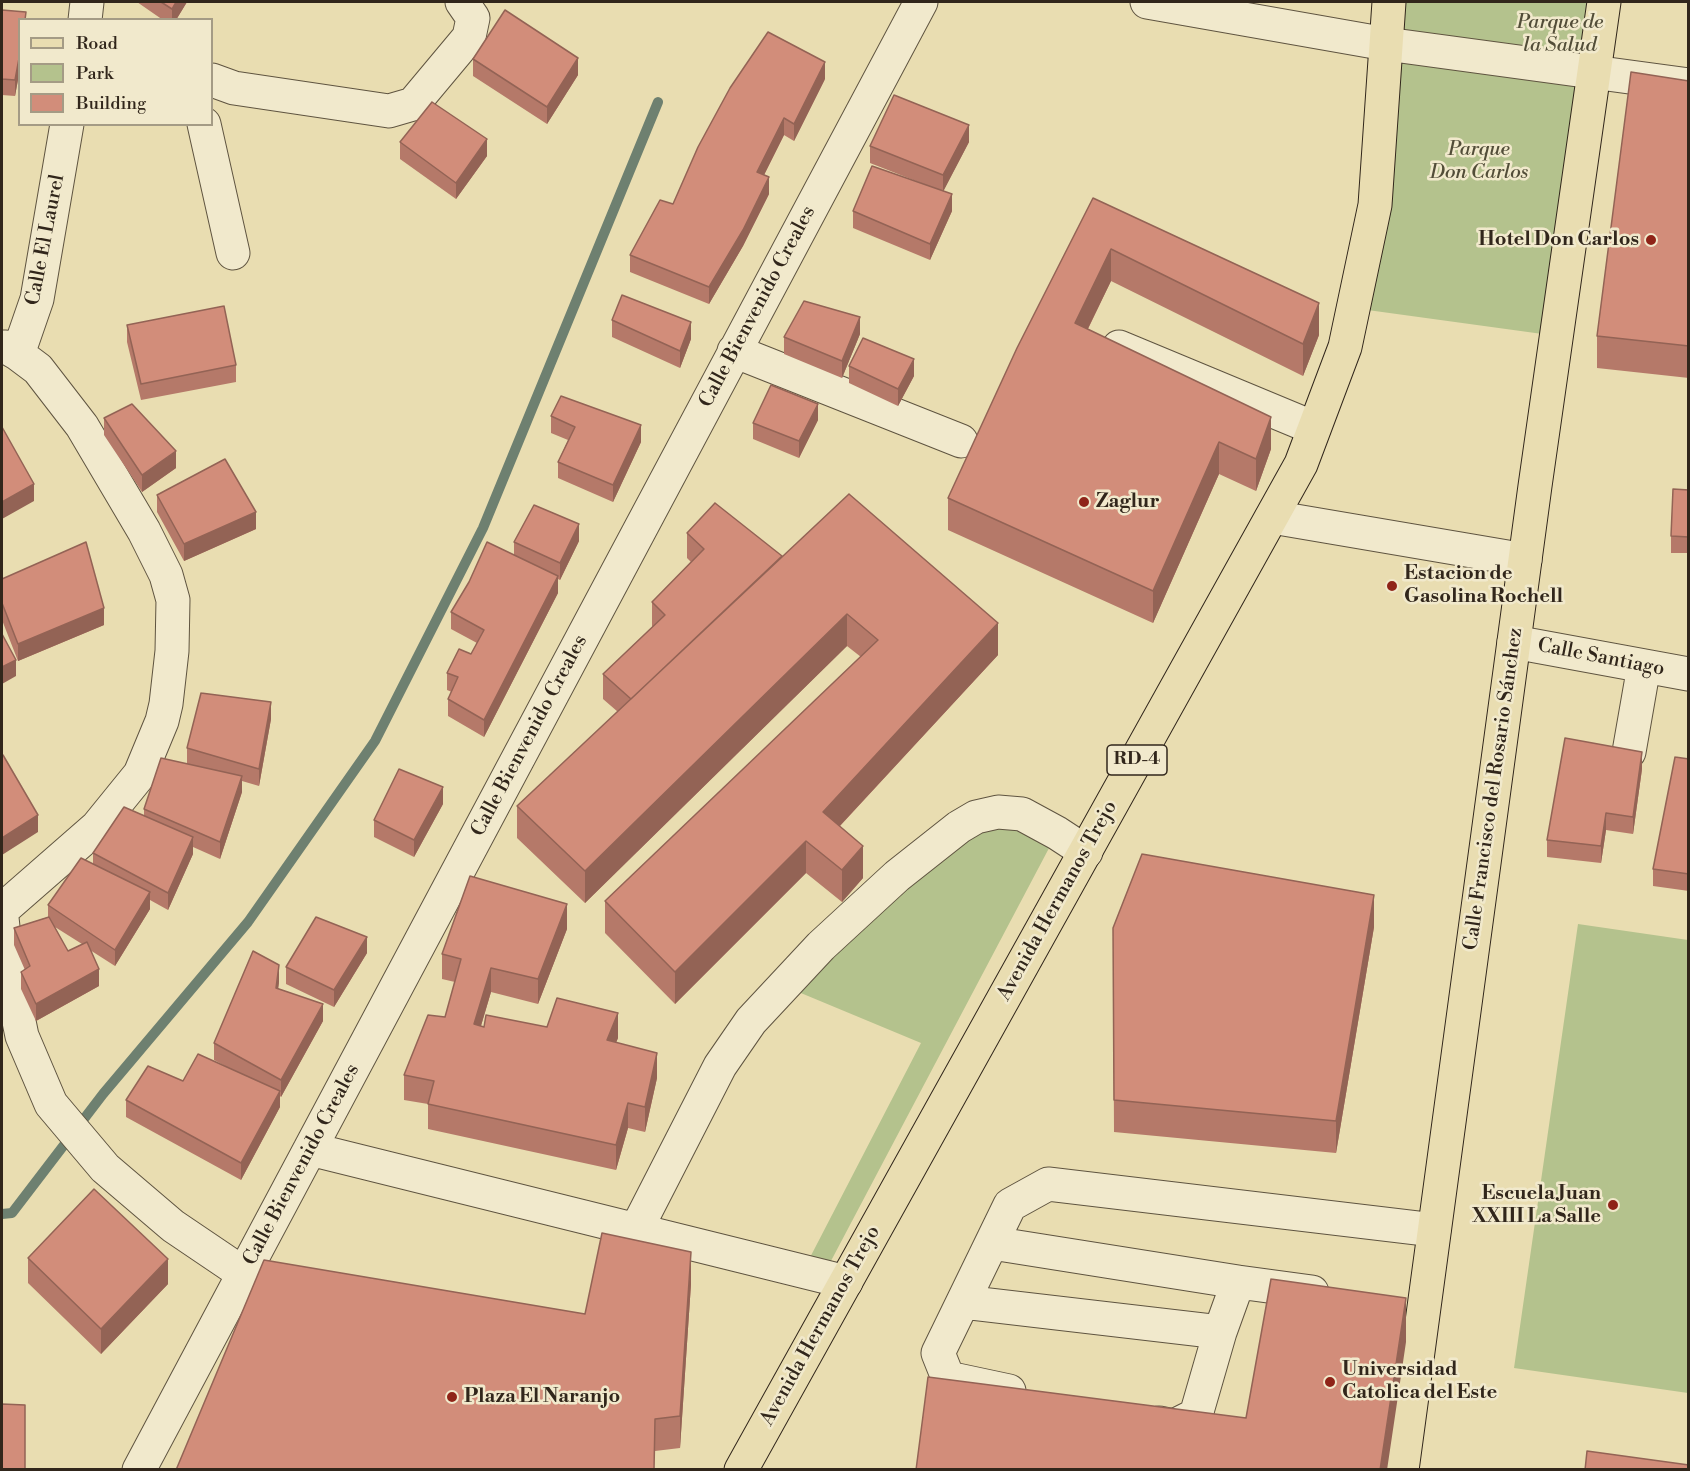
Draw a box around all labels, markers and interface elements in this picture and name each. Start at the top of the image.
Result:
park label: Parque de la Salud [1517,11,1603,58]
legend [18,18,213,126]
text: Road [76,32,118,55]
text: Park [76,62,113,85]
text: Building [76,92,146,115]
park label: Parque Don Carlos [1430,138,1528,185]
street label: Calle El Laurel [22,172,70,308]
street label: Calle Bienvenido Creales [695,202,821,412]
place label: Hotel Don Carlos [1478,228,1639,252]
marker: Hotel Don Carlos [1644,233,1658,247]
place label: Zaglur [1096,490,1159,514]
marker: Zaglur [1077,495,1091,509]
place label: Estacion de Gasolina Rochell [1404,562,1563,609]
marker: Estacion de Gasolina Rochell [1385,579,1399,593]
street label: Calle Francisco del Rosario Sánchez [1459,626,1529,952]
street label: Calle Bienvenido Creales [467,631,593,841]
street label: Calle Santiago [1535,634,1667,682]
road number: RD-4 [1107,745,1167,775]
street label: Avenida Hermanos Trejo [993,797,1123,1005]
street label: Calle Bienvenido Creales [239,1060,365,1270]
place label: Escuela Juan XXIII La Salle [1472,1182,1601,1229]
marker: Escuela Juan XXIII La Salle [1606,1198,1620,1212]
street label: Avenida Hermanos Trejo [756,1222,886,1430]
place label: Universidad Catolica del Este [1342,1358,1497,1405]
marker: Universidad Catolica del Este [1323,1375,1337,1389]
place label: Plaza El Naranjo [464,1385,620,1409]
marker: Plaza El Naranjo [445,1390,459,1404]

